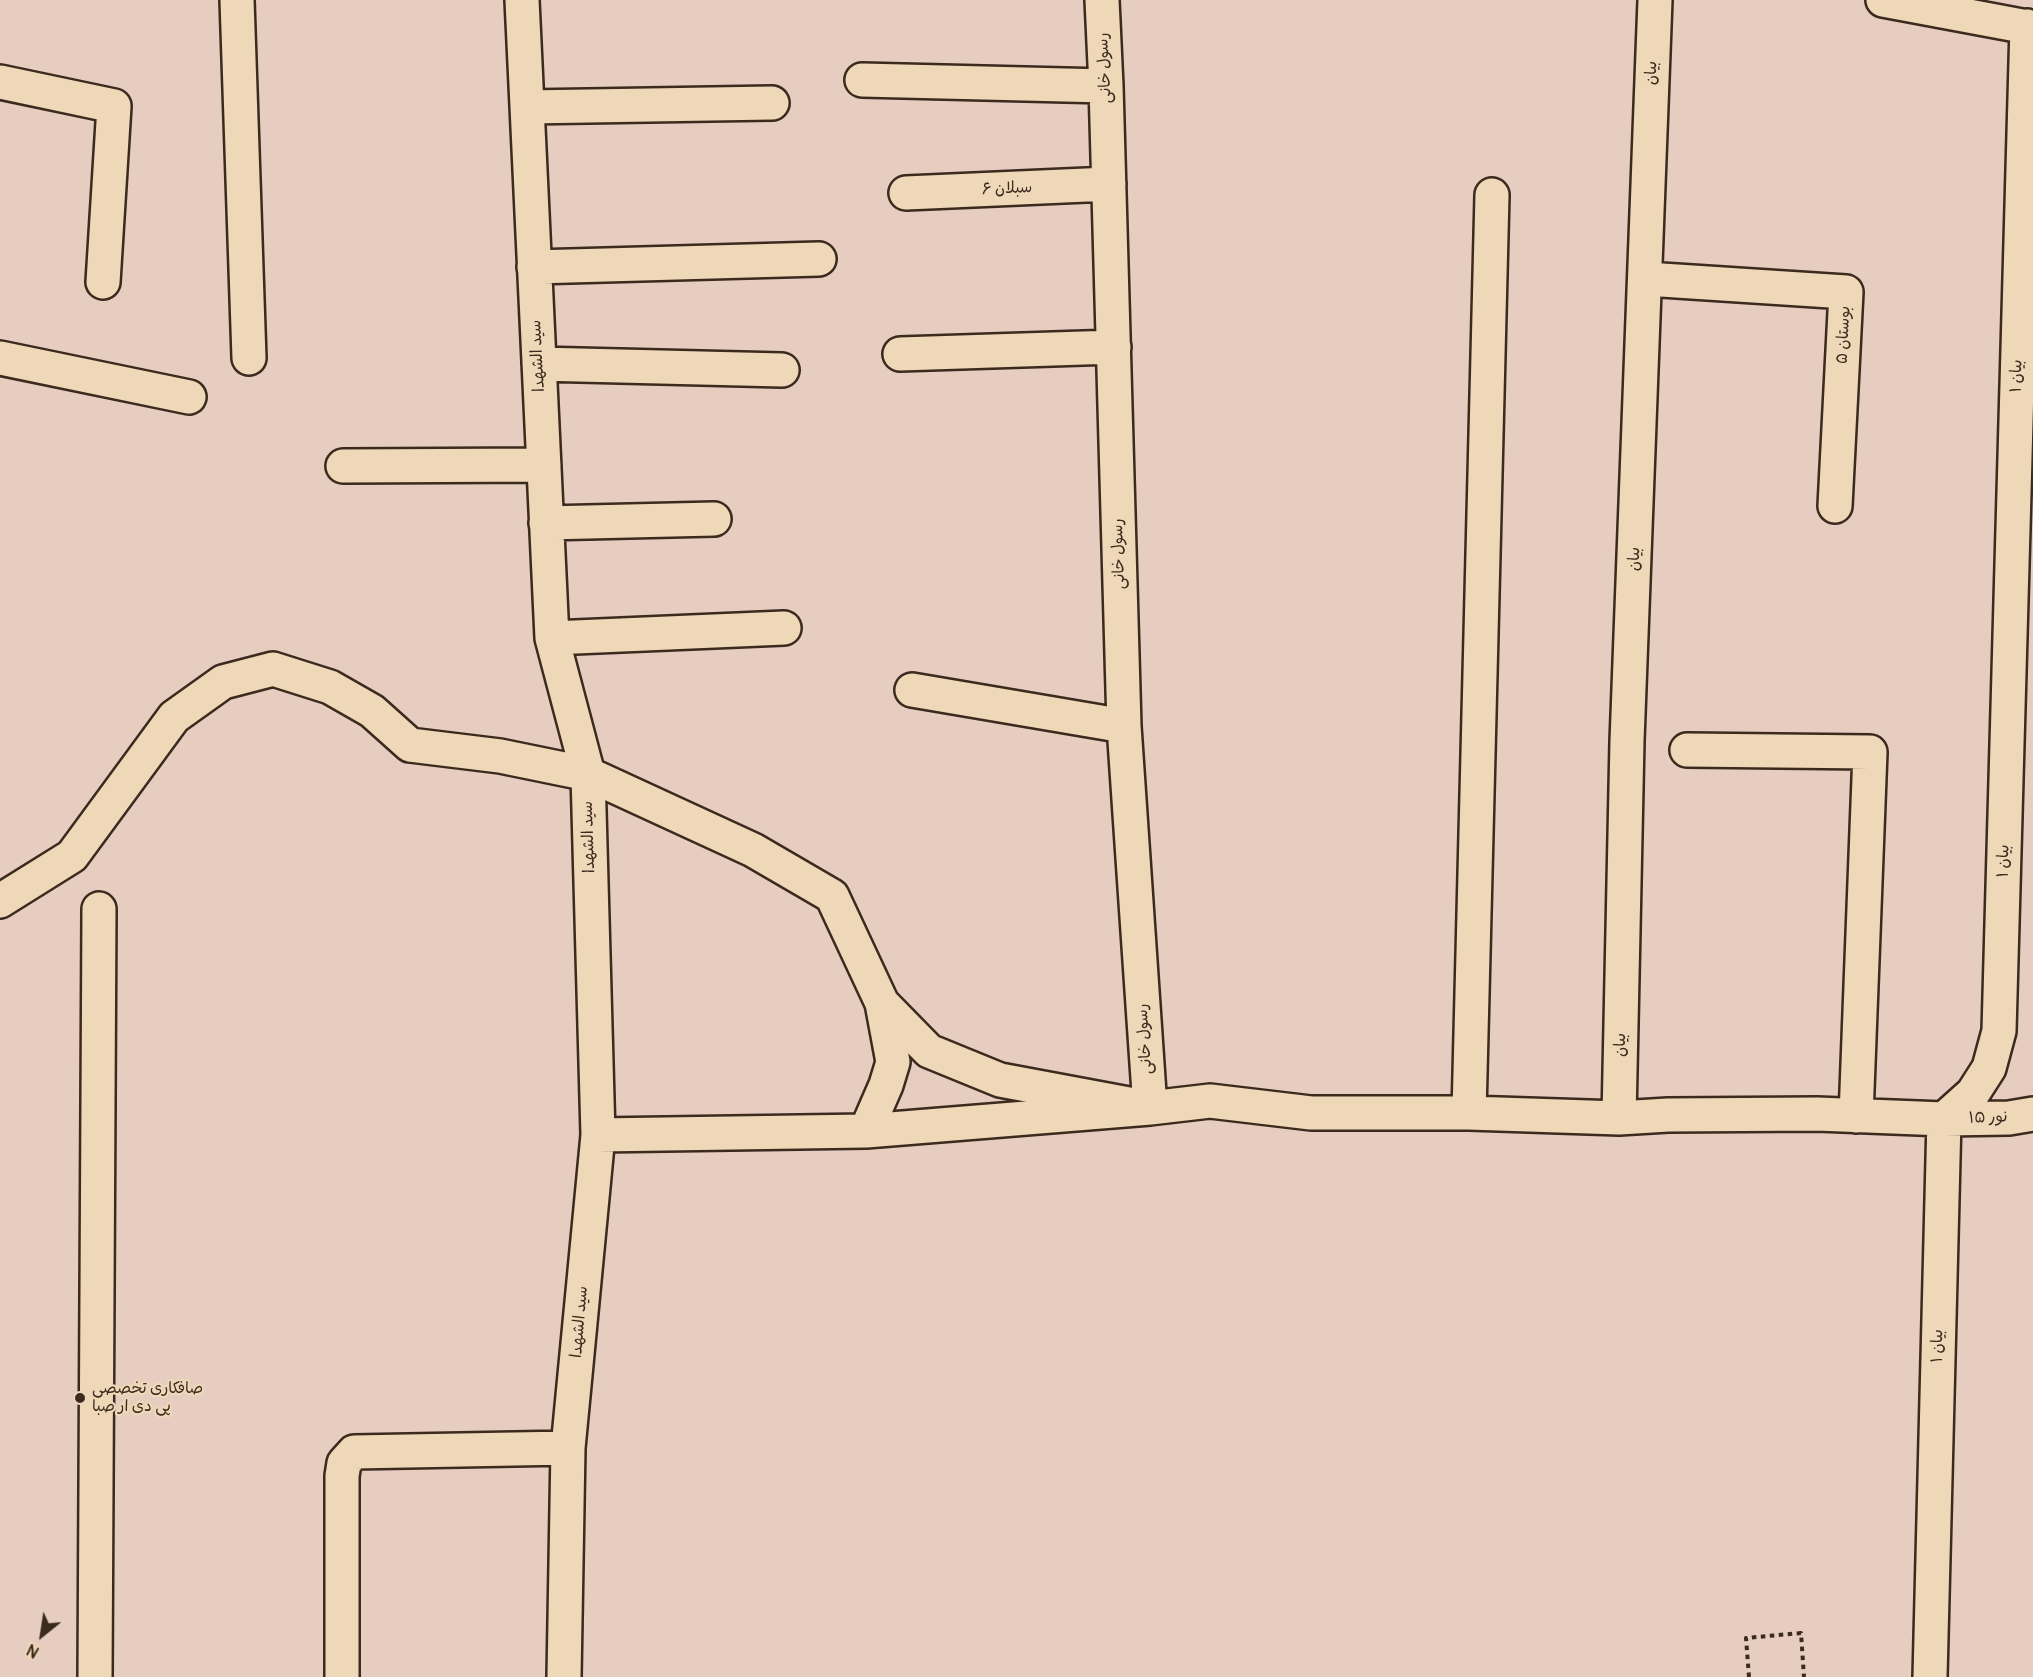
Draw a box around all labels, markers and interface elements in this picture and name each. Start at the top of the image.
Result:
street label: رسول خانی [1094,32,1116,104]
street label: بیان [1642,61,1662,85]
street label: سبلان ۶ [981,179,1033,199]
street label: بوستان ۵ [1833,305,1855,365]
street label: سید الشهدا [527,319,549,393]
street label: بیان ۱ [2007,359,2027,393]
street label: رسول خانی [1108,518,1130,590]
street label: بیان [1625,547,1645,571]
street label: سید الشهدا [578,801,600,873]
street label: بیان ۱ [1994,844,2014,878]
street label: رسول خانی [1133,1003,1157,1075]
street label: بیان [1611,1033,1631,1057]
street label: نور ۱۵ [1968,1108,2008,1128]
street label: سید الشهدا [567,1285,593,1359]
street label: بیان ۱ [1928,1329,1948,1363]
place label: صافکاری تخصصی پی دی ار صبا [92,1379,203,1417]
marker: صافکاری تخصصی پی دی ار صبا [73,1391,87,1405]
north arrow [12,1605,72,1665]
text: N [23,1639,43,1662]

